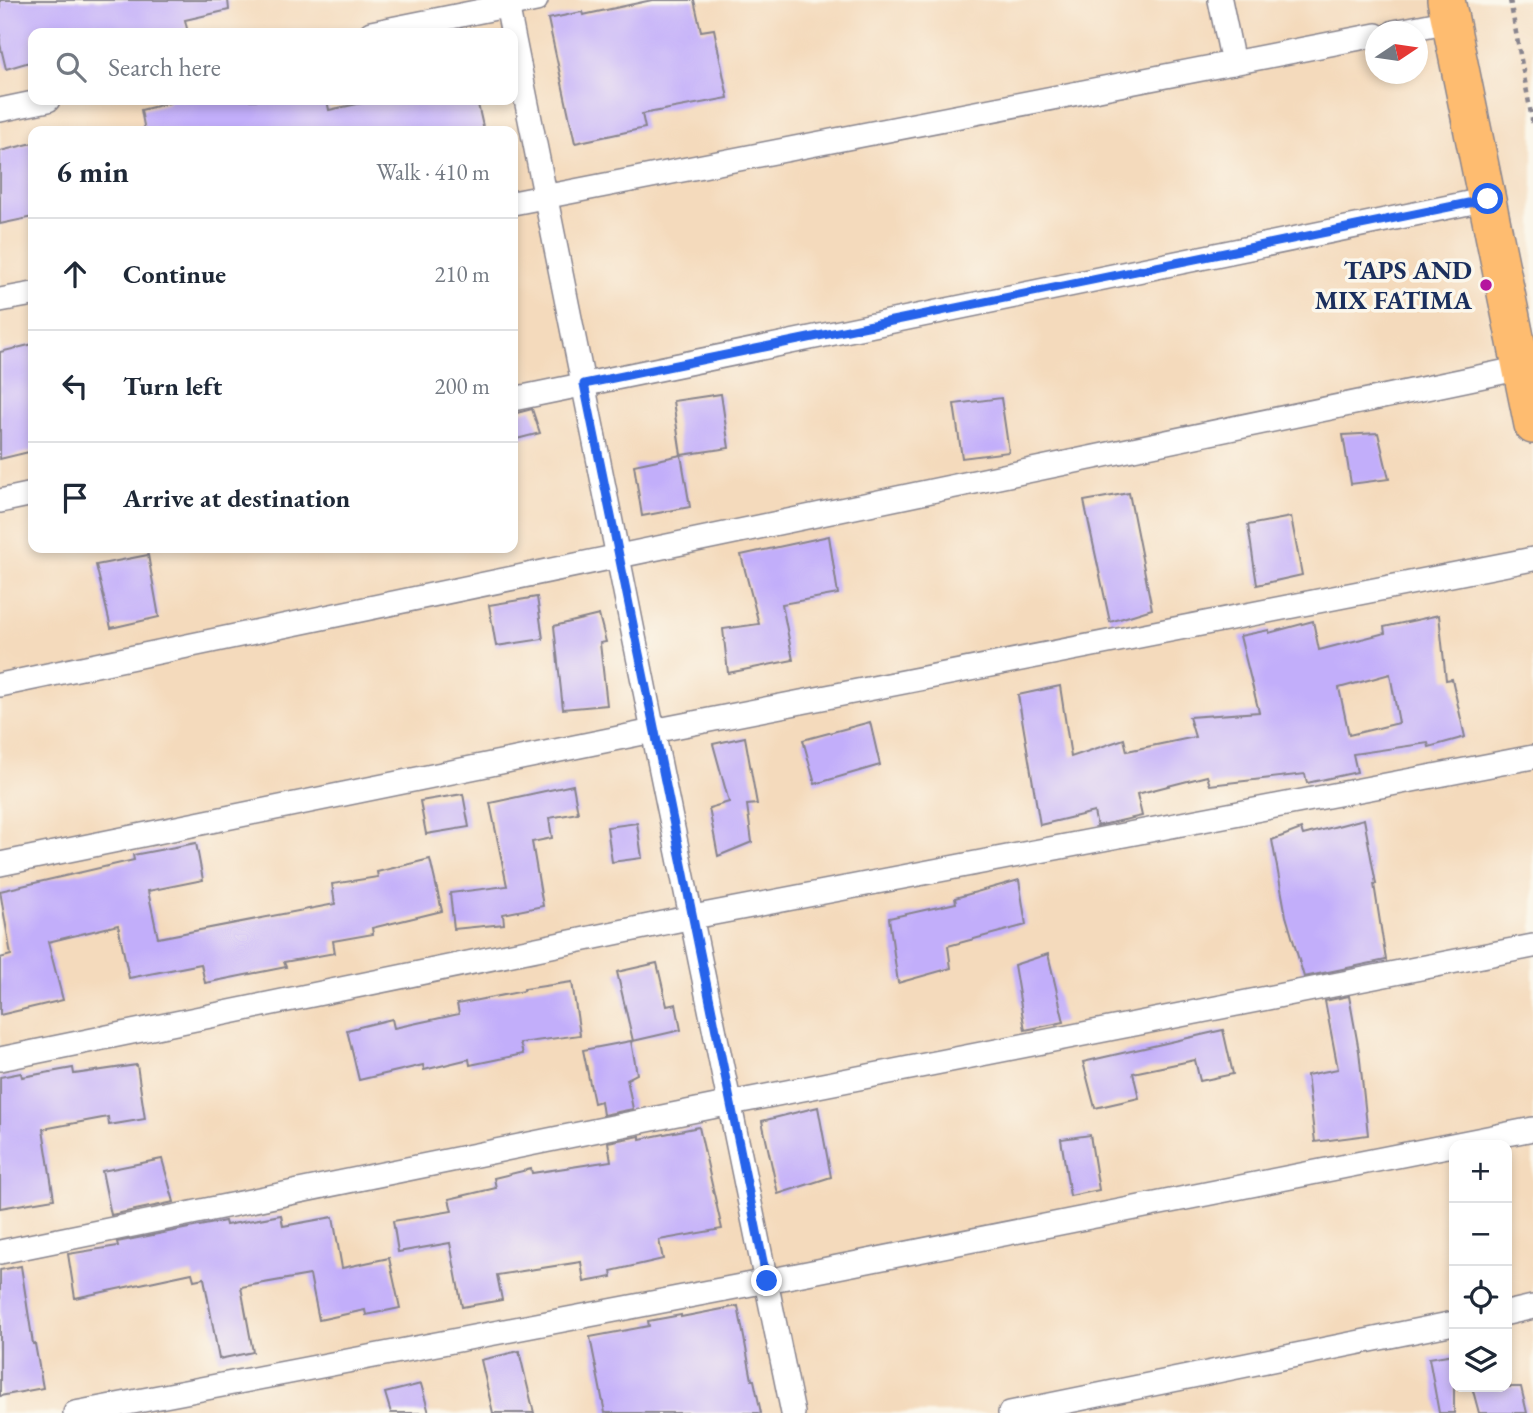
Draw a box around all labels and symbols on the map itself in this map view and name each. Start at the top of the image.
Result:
north arrow [1365,21,1428,84]
route start [1472,183,1503,214]
place label: TAPS AND MIX FATIMA [1315,253,1472,317]
marker: TAPS AND MIX FATIMA [1478,277,1494,293]
route end [751,1265,782,1296]

